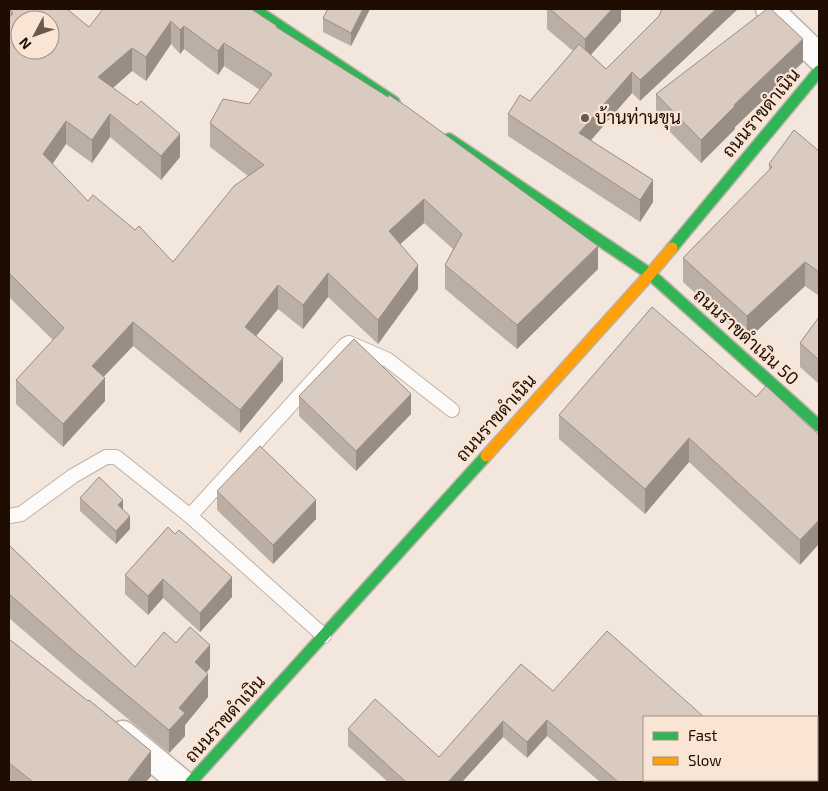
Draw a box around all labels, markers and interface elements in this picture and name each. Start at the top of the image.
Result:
north arrow [10,10,60,60]
text: N [15,34,35,53]
street label: ถนนราขดำเนิน [717,63,804,161]
place label: บ้านท่านขุน [595,106,681,130]
marker: บ้านท่านขุน [579,112,591,124]
street label: ถนนราขดำเนิน 50 [690,283,804,389]
street label: ถนนราขดำเนิน [450,369,540,465]
street label: ถนนราขดำเนิน [179,670,269,766]
legend [643,716,818,781]
text: Fast [688,726,718,744]
text: Slow [688,751,722,769]

